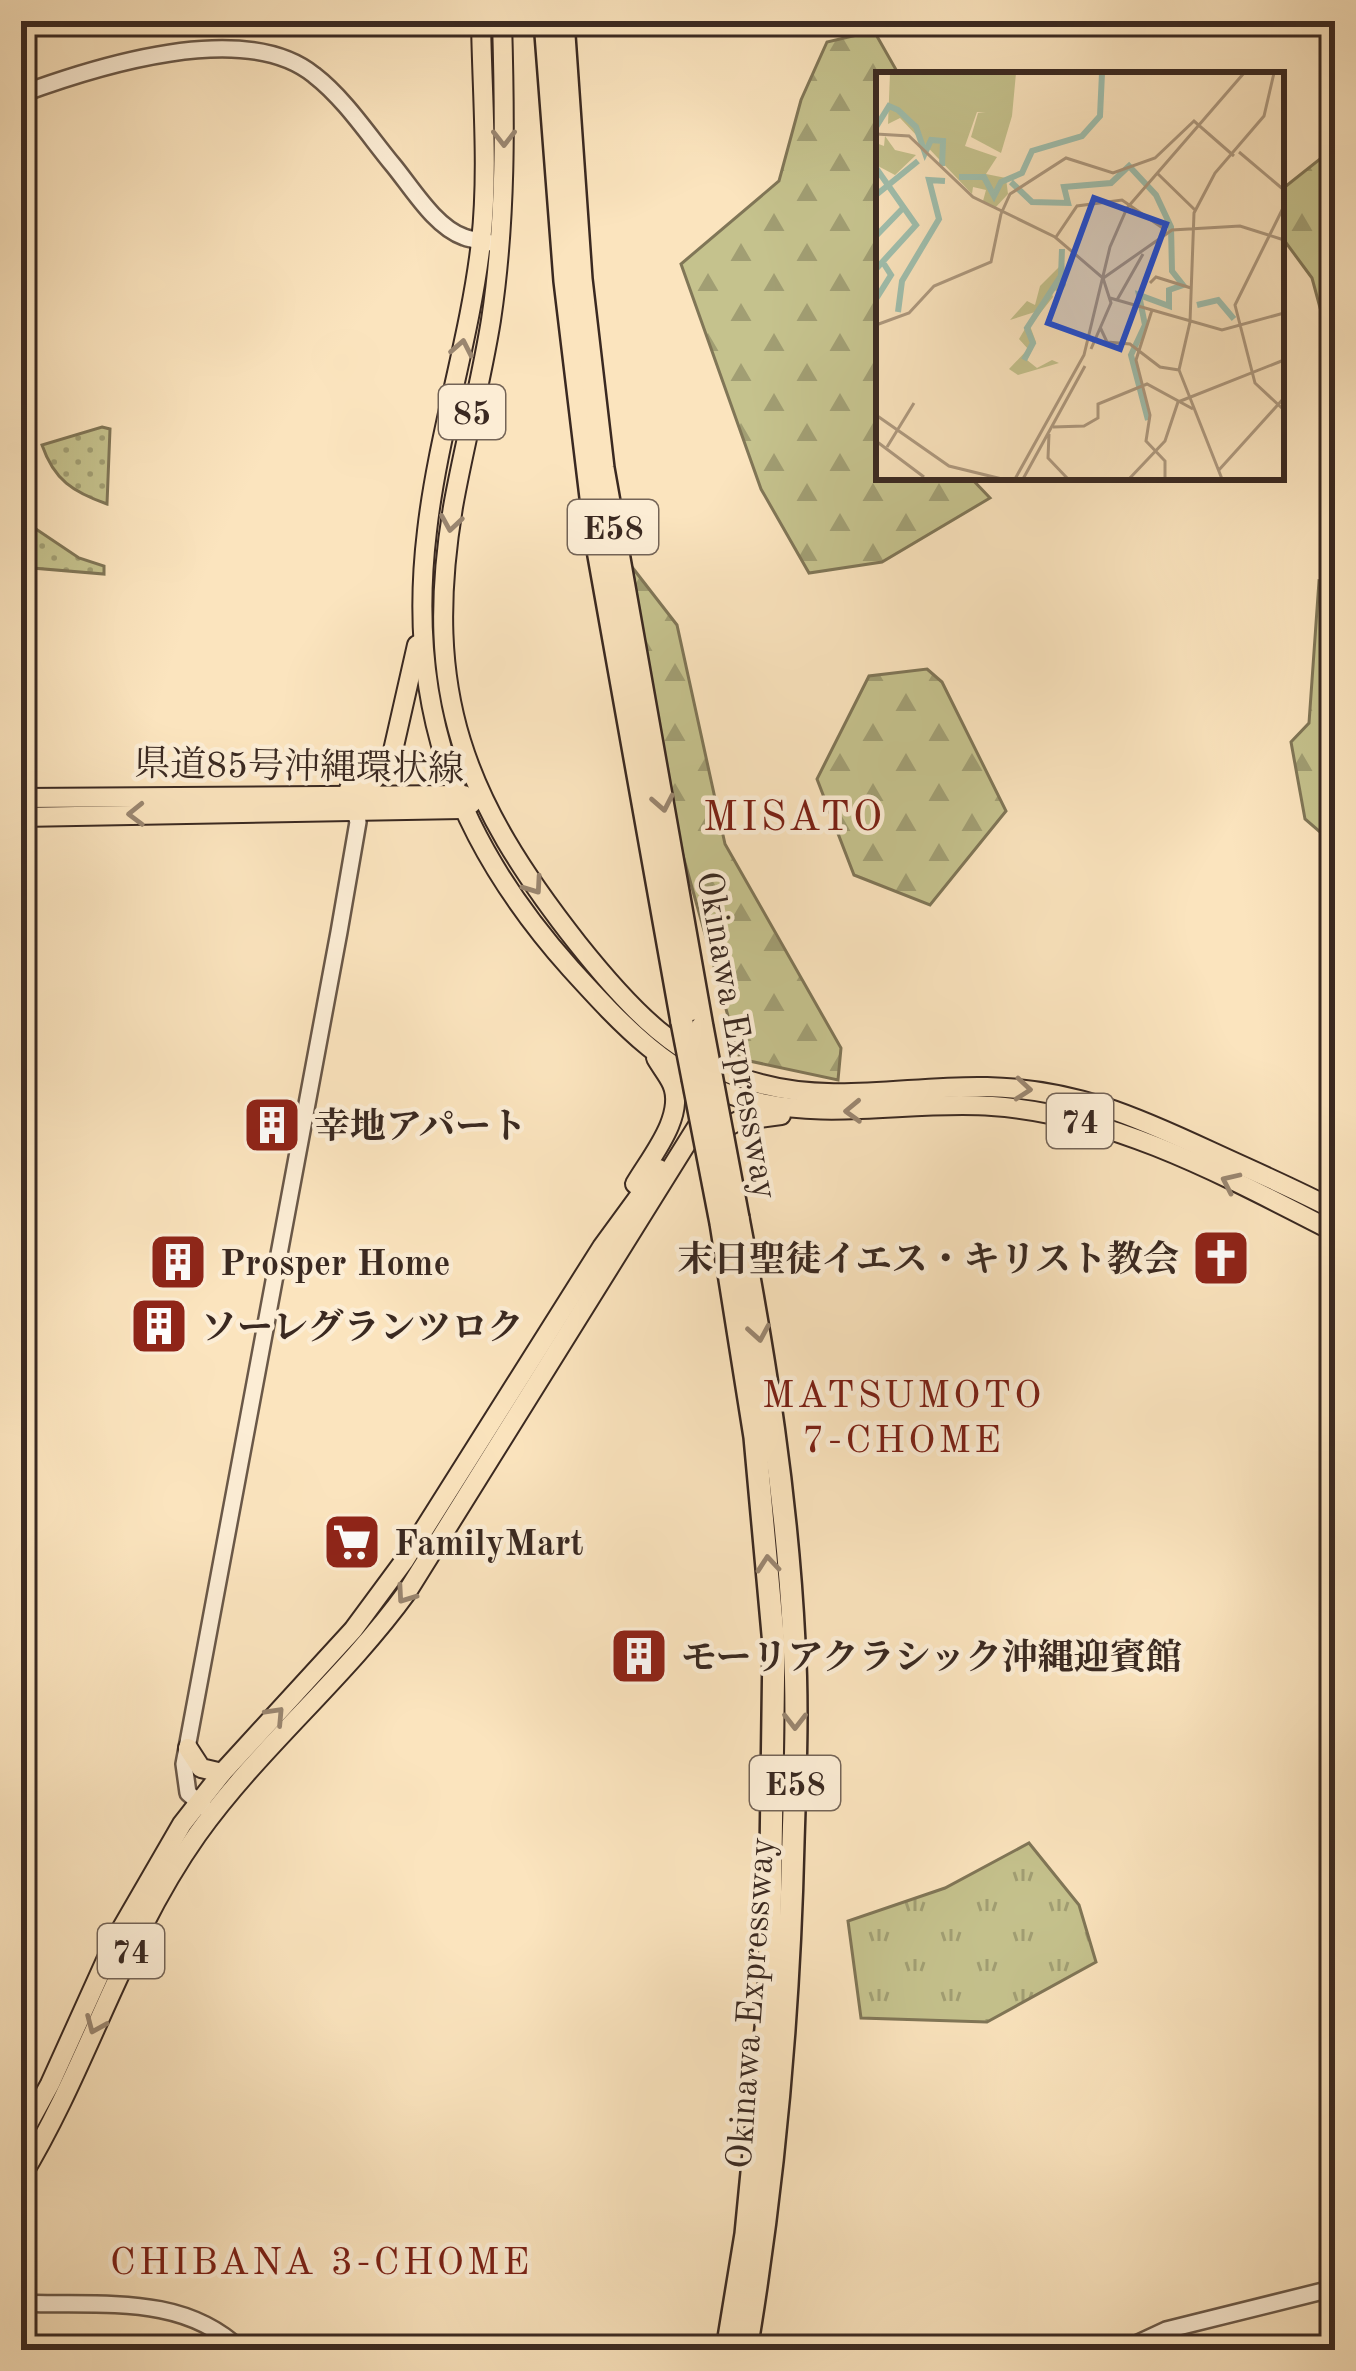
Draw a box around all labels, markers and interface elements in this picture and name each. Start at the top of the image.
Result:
inset map [876,72,1284,480]
one-way arrow [491,130,517,148]
one-way arrow [448,339,474,359]
road number: 85 [439,385,505,439]
road number: E58 [568,500,658,554]
one-way arrow [439,514,465,533]
street label: 県道85号沖縄環状線 [134,744,464,790]
one-way arrow [650,792,675,812]
district label: MISATO [703,798,885,840]
one-way arrow [126,801,145,827]
street label: Okinawa Expressway [688,869,782,1203]
one-way arrow [520,873,542,895]
one-way arrow [1014,1076,1033,1102]
building icon: 幸地アパート [241,1094,303,1156]
road number: 74 [1047,1094,1113,1148]
one-way arrow [843,1097,862,1123]
place label: 幸地アパート [314,1107,527,1147]
one-way arrow [1220,1173,1242,1196]
church icon: 末日聖徒イエス・キリスト教会 [1190,1227,1252,1289]
building icon: Prosper Home [147,1231,209,1293]
place label: 末日聖徒イエス・キリスト教会 [677,1239,1179,1280]
place label: Prosper Home [220,1248,450,1284]
building icon: ソーレグランツロク [128,1295,190,1357]
place label: ソーレグランツロク [201,1308,524,1348]
one-way arrow [746,1323,771,1343]
district label: MATSUMOTO 7-CHOME [762,1377,1044,1461]
supermarket icon: FamilyMart [321,1511,383,1573]
place label: FamilyMart [394,1528,584,1564]
one-way arrow [756,1554,781,1573]
one-way arrow [397,1582,419,1604]
building icon: モーリアクラシック沖縄迎賓館 [608,1625,670,1687]
place label: モーリアクラシック沖縄迎賓館 [681,1638,1182,1678]
one-way arrow [261,1708,283,1729]
one-way arrow [782,1713,808,1731]
road number: E58 [750,1756,840,1810]
street label: Okinawa Expressway [723,1836,783,2170]
road number: 74 [98,1924,164,1978]
one-way arrow [86,2013,110,2035]
district label: CHIBANA 3-CHOME [110,2244,532,2283]

